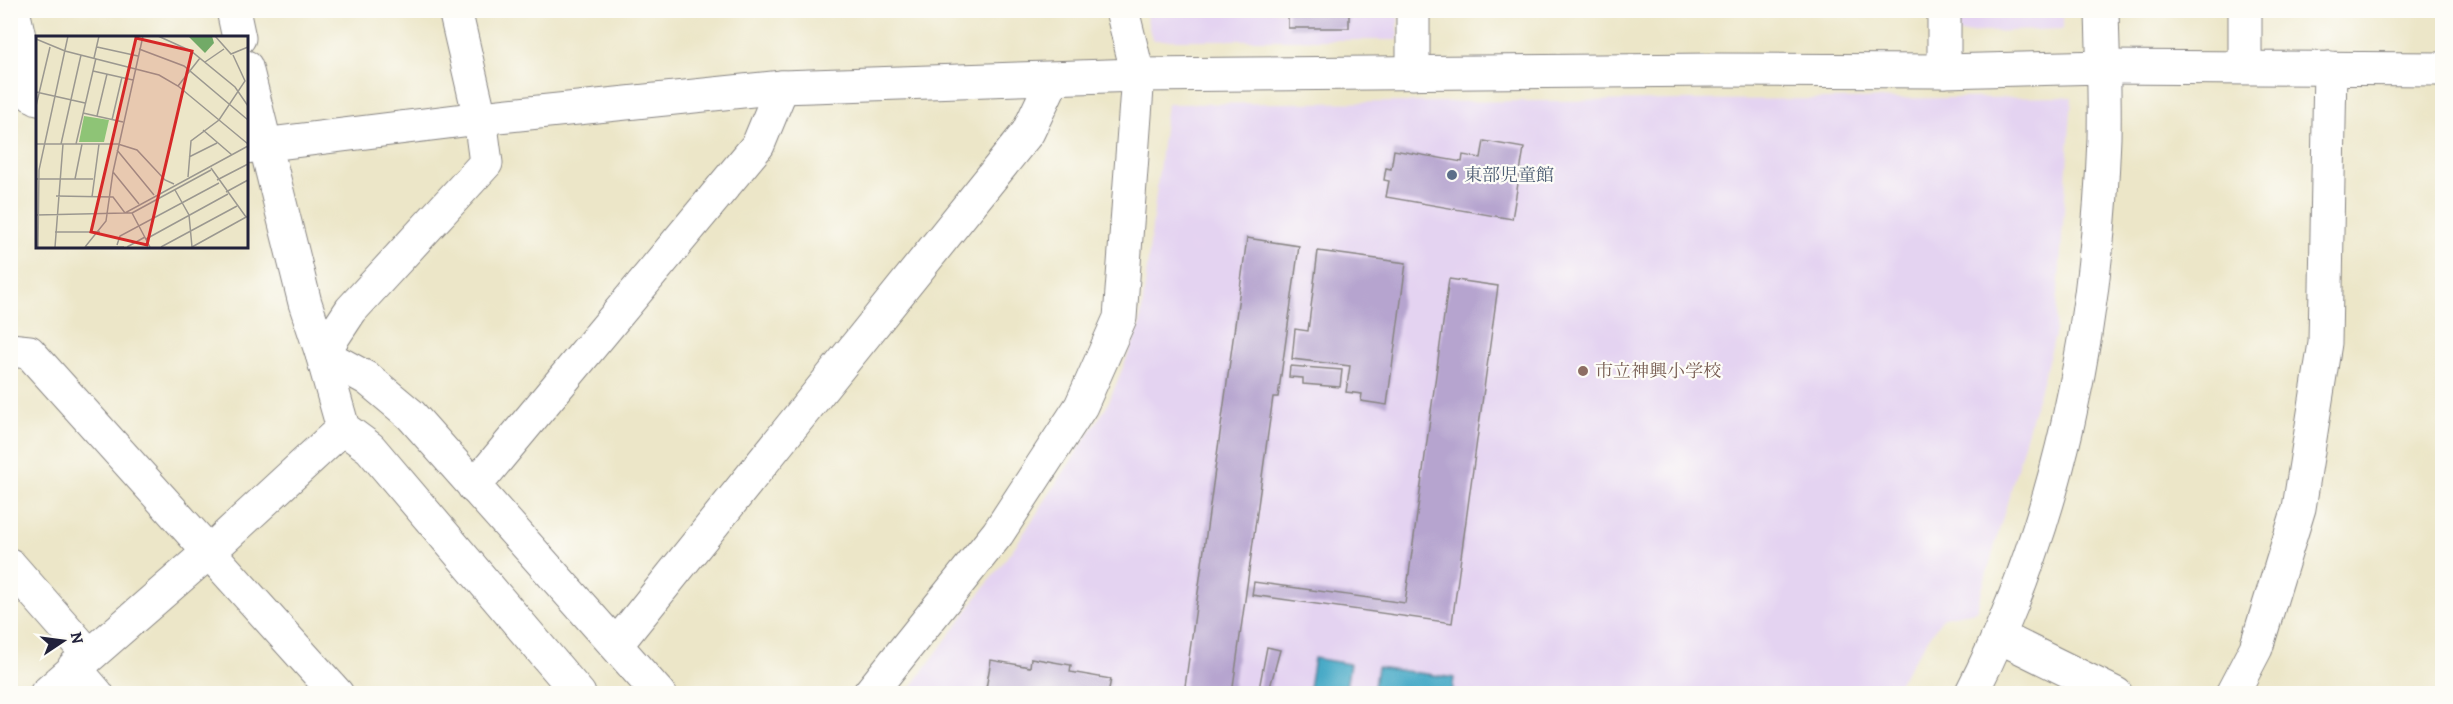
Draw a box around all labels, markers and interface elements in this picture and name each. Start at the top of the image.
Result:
inset map [36,36,248,248]
place label: 東部児童館 [1464,163,1554,187]
marker: 東部児童館 [1445,168,1459,182]
place label: 市立神興小学校 [1595,359,1721,383]
marker: 市立神興小学校 [1576,364,1590,378]
north arrow [33,611,93,671]
text: N [65,630,89,646]

